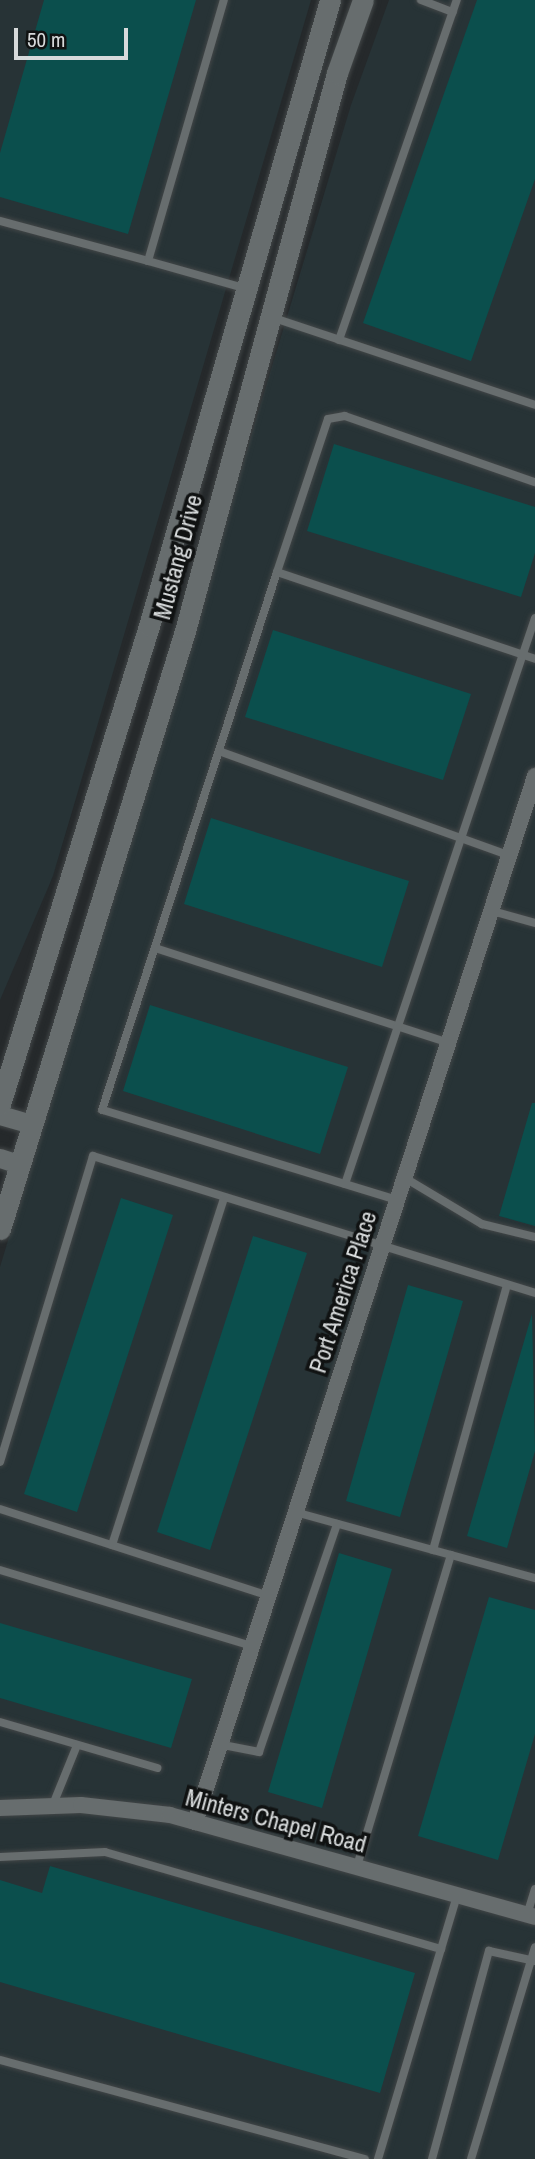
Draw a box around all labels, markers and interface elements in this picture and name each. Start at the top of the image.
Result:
scale bar [18,14,131,58]
text: 50 m [27,25,65,54]
street label: Mustang Drive [148,491,208,623]
street label: Port America Place [303,1207,383,1377]
street label: Minters Chapel Road [182,1783,370,1859]

